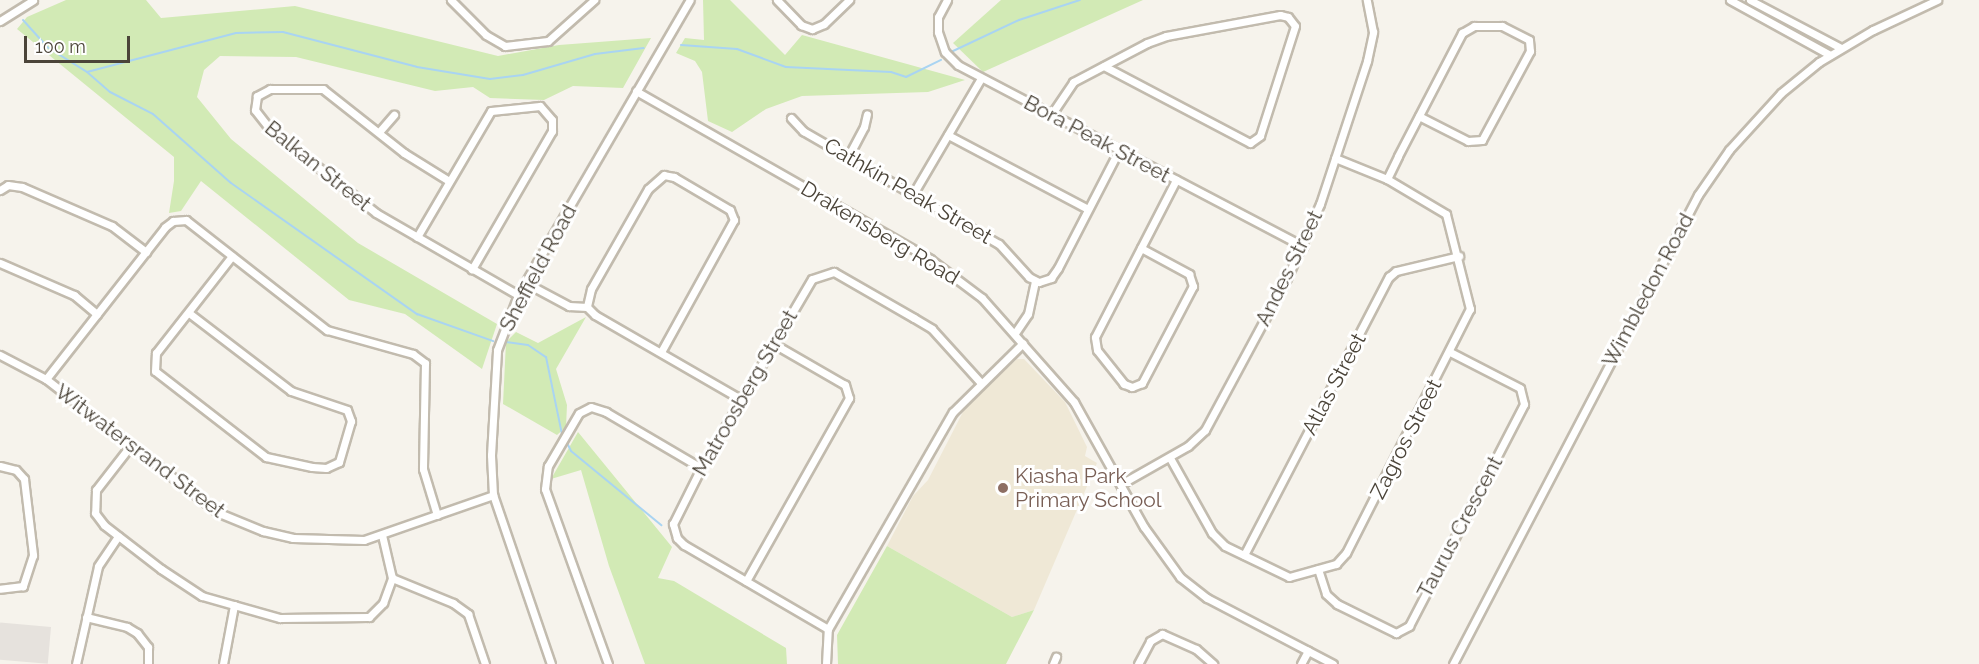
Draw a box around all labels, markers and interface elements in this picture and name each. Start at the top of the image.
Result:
scale bar [27,24,134,62]
text: 100 m [35,36,86,57]
street label: Bora Peak Street [1020,90,1174,188]
street label: Balkan Street [260,115,376,217]
street label: Cathkin Peak Street [820,133,996,249]
street label: Drakensberg Road [796,176,964,290]
street label: Sheffield Road [494,201,582,335]
street label: Andes Street [1250,206,1328,330]
street label: Wimbledon Road [1597,209,1699,371]
street label: Matroosberg Street [687,305,803,481]
street label: Atlas Street [1297,329,1371,439]
street label: Zagros Street [1365,375,1447,503]
street label: Witwatersrand Street [50,379,230,523]
street label: Taurus Crescent [1412,452,1508,602]
place label: Kiasha Park Primary School [1015,463,1162,513]
marker: Kiasha Park Primary School [996,481,1010,495]

